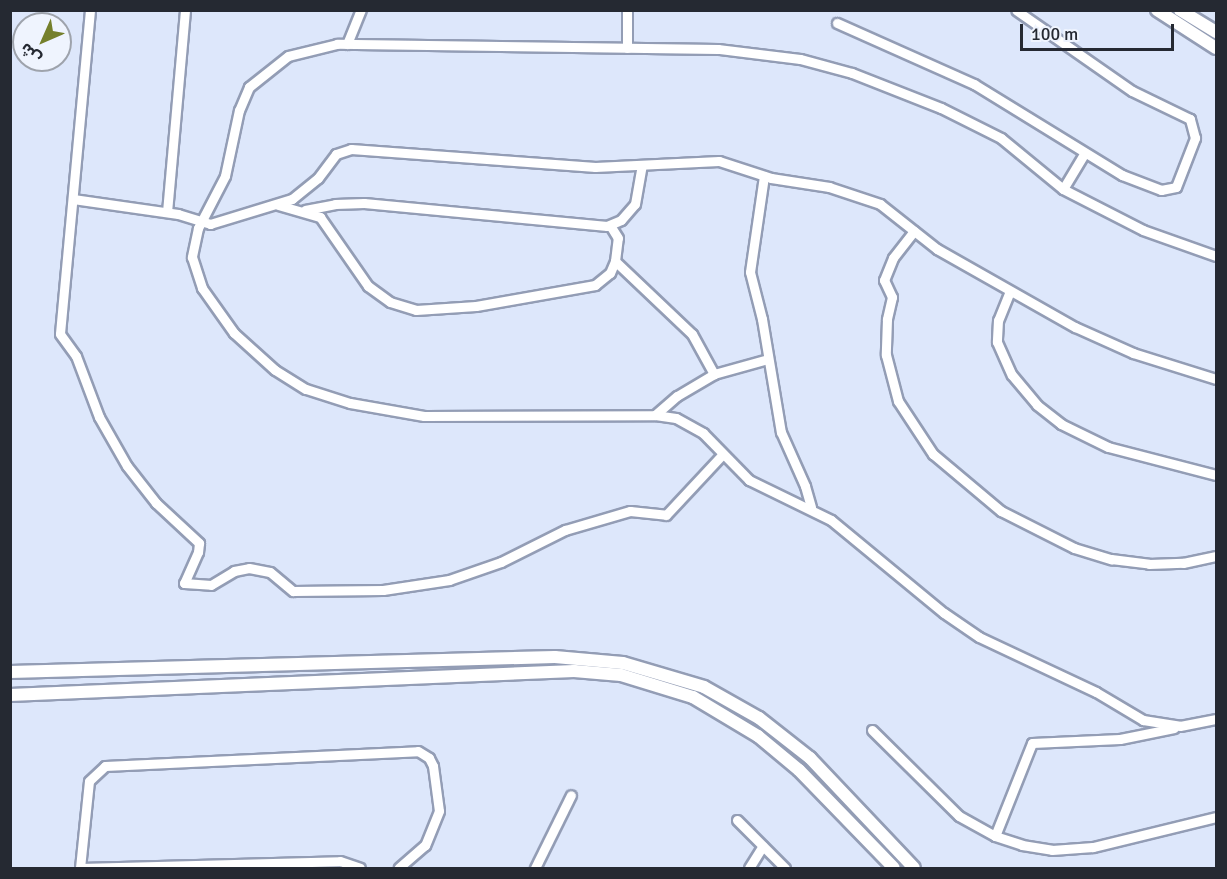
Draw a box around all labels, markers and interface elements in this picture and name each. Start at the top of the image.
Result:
north arrow [12,12,72,72]
scale bar [1023,12,1178,50]
text: 100 m [1031,23,1078,45]
text: ش [16,38,46,68]

